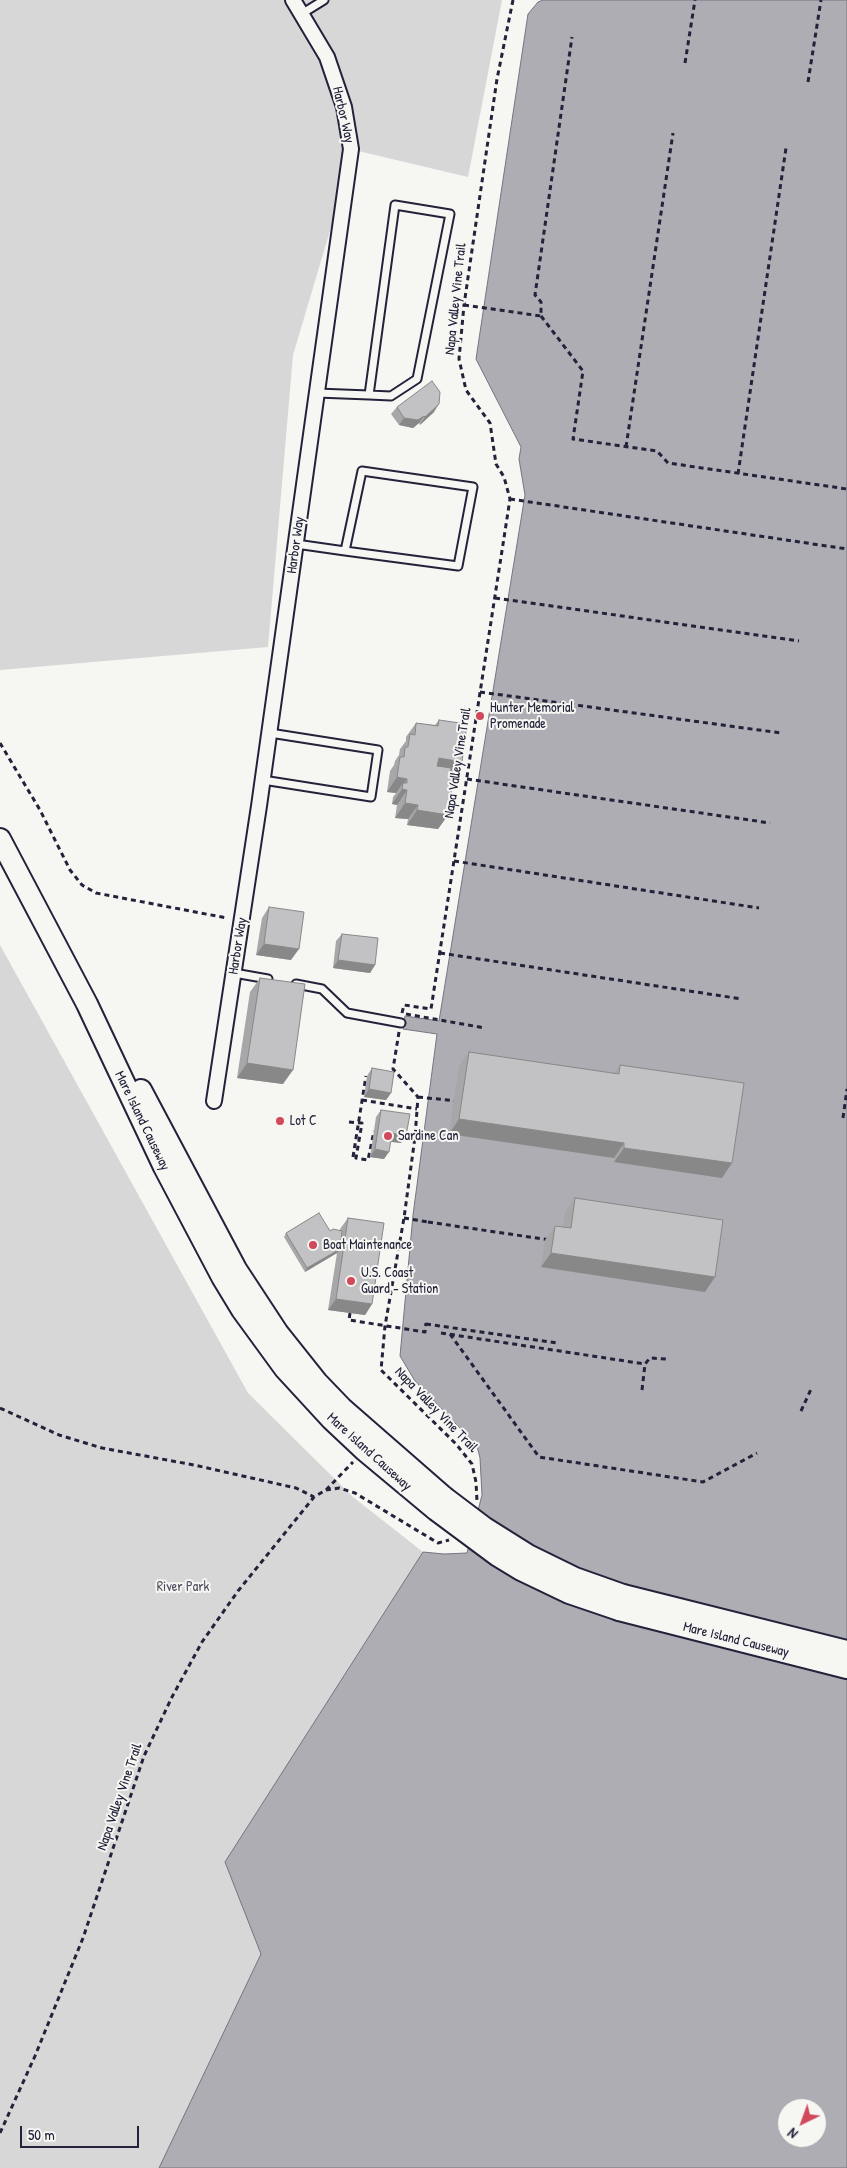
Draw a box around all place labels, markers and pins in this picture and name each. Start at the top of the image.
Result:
place label: Hunter Memorial Promenade [490,700,574,732]
marker: Hunter Memorial Promenade [474,710,486,722]
place label: Lot C [290,1113,317,1129]
marker: Lot C [274,1115,286,1127]
place label: Sardine Can [398,1128,459,1144]
marker: Sardine Can [382,1130,394,1142]
place label: Boat Maintenance [323,1237,412,1253]
marker: Boat Maintenance [307,1239,319,1251]
place label: U.S. Coast Guard - Station [361,1265,438,1298]
marker: U.S. Coast Guard - Station [345,1275,357,1287]

